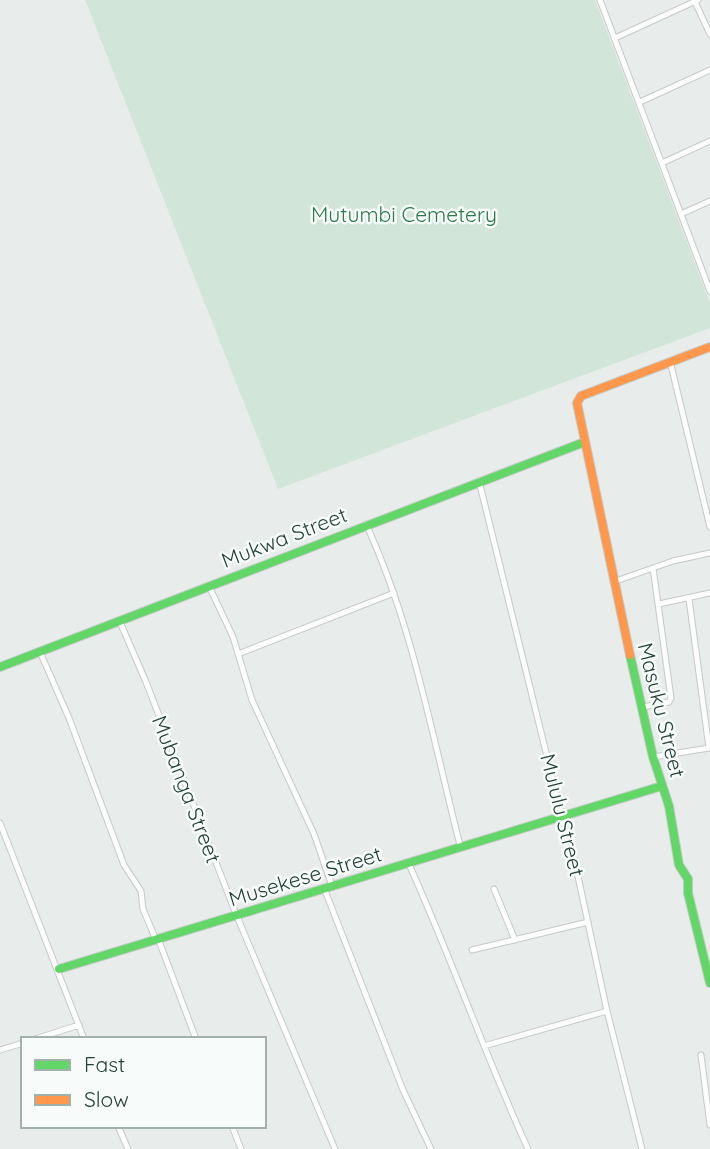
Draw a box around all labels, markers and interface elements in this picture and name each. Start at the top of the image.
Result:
park label: Mutumbi Cemetery [311,201,497,227]
street label: Mukwa Street [218,501,350,573]
street label: Masuku Street [633,640,691,780]
street label: Mubanga Street [147,712,227,866]
street label: Mululu Street [535,751,591,879]
street label: Musekese Street [225,840,385,912]
legend [21,1037,266,1128]
text: Fast [84,1051,125,1077]
text: Slow [84,1086,129,1112]

